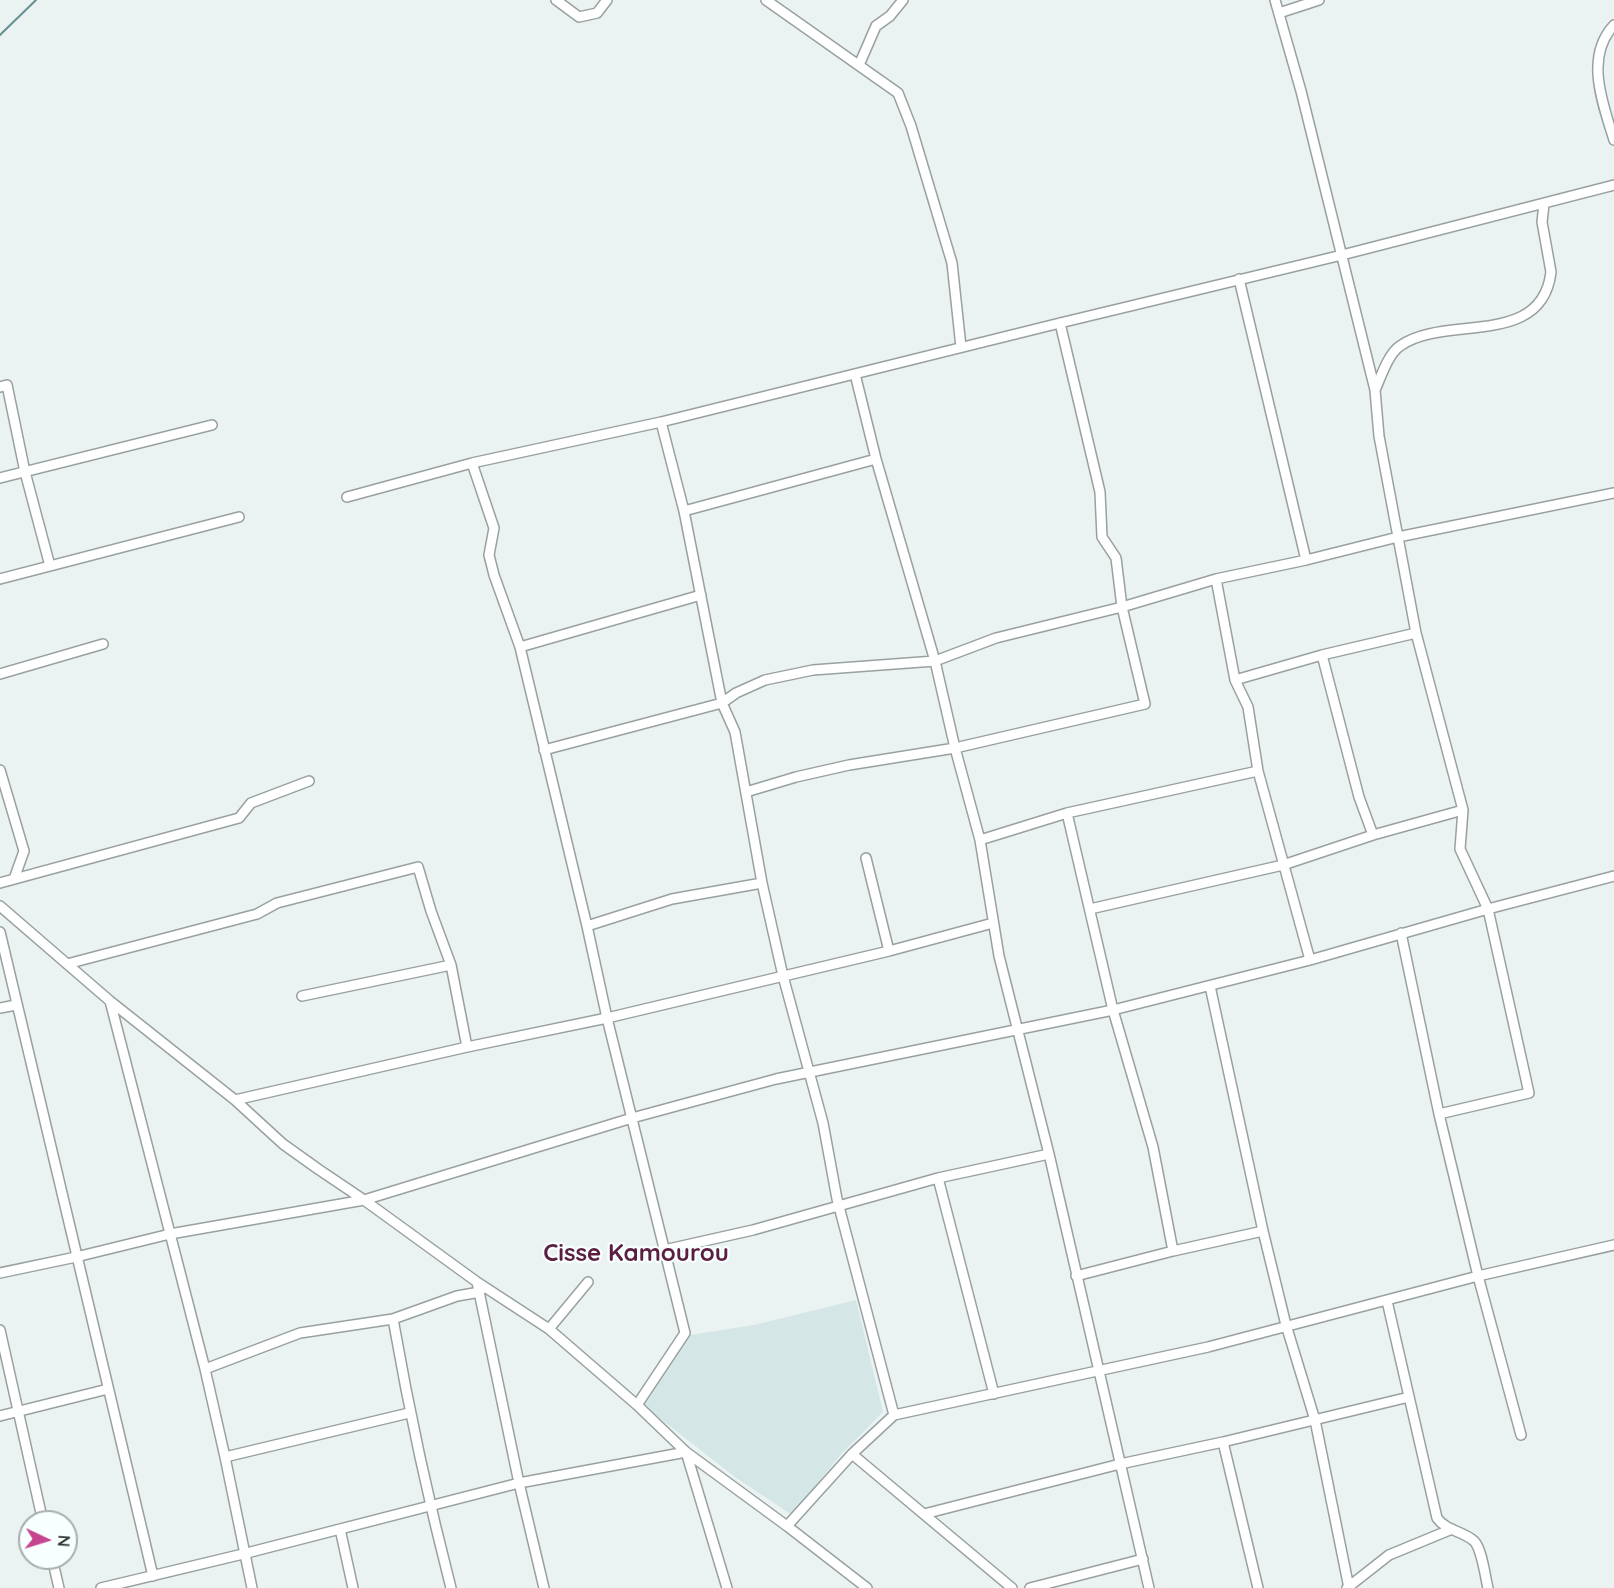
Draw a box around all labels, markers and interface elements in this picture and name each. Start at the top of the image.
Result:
district label: Cisse Kamourou [543,1240,729,1268]
north arrow [18,1510,78,1570]
text: N [54,1535,74,1548]

